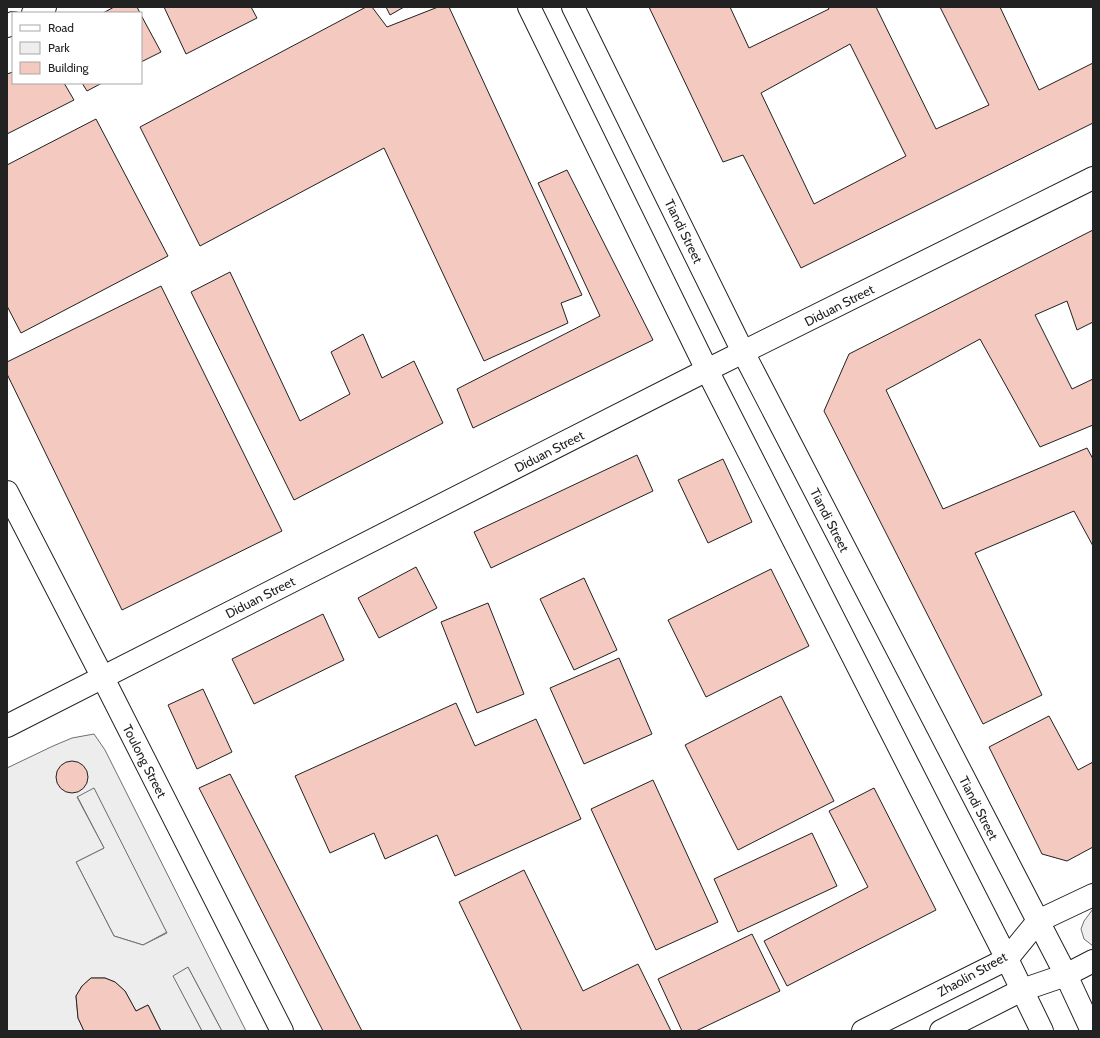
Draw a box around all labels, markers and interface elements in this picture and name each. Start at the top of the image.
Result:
legend [12,12,142,84]
text: Road [48,20,74,35]
text: Park [48,40,70,55]
text: Building [48,60,90,75]
street label: Tiandi Street [662,196,707,266]
street label: Diduan Street [802,280,877,329]
street label: Diduan Street [512,426,587,475]
street label: Tiandi Street [807,485,853,555]
street label: Diduan Street [223,572,298,621]
street label: Toulong Street [120,722,171,801]
street label: Tiandi Street [956,773,1002,843]
street label: Zhaolin Street [934,948,1010,1000]

